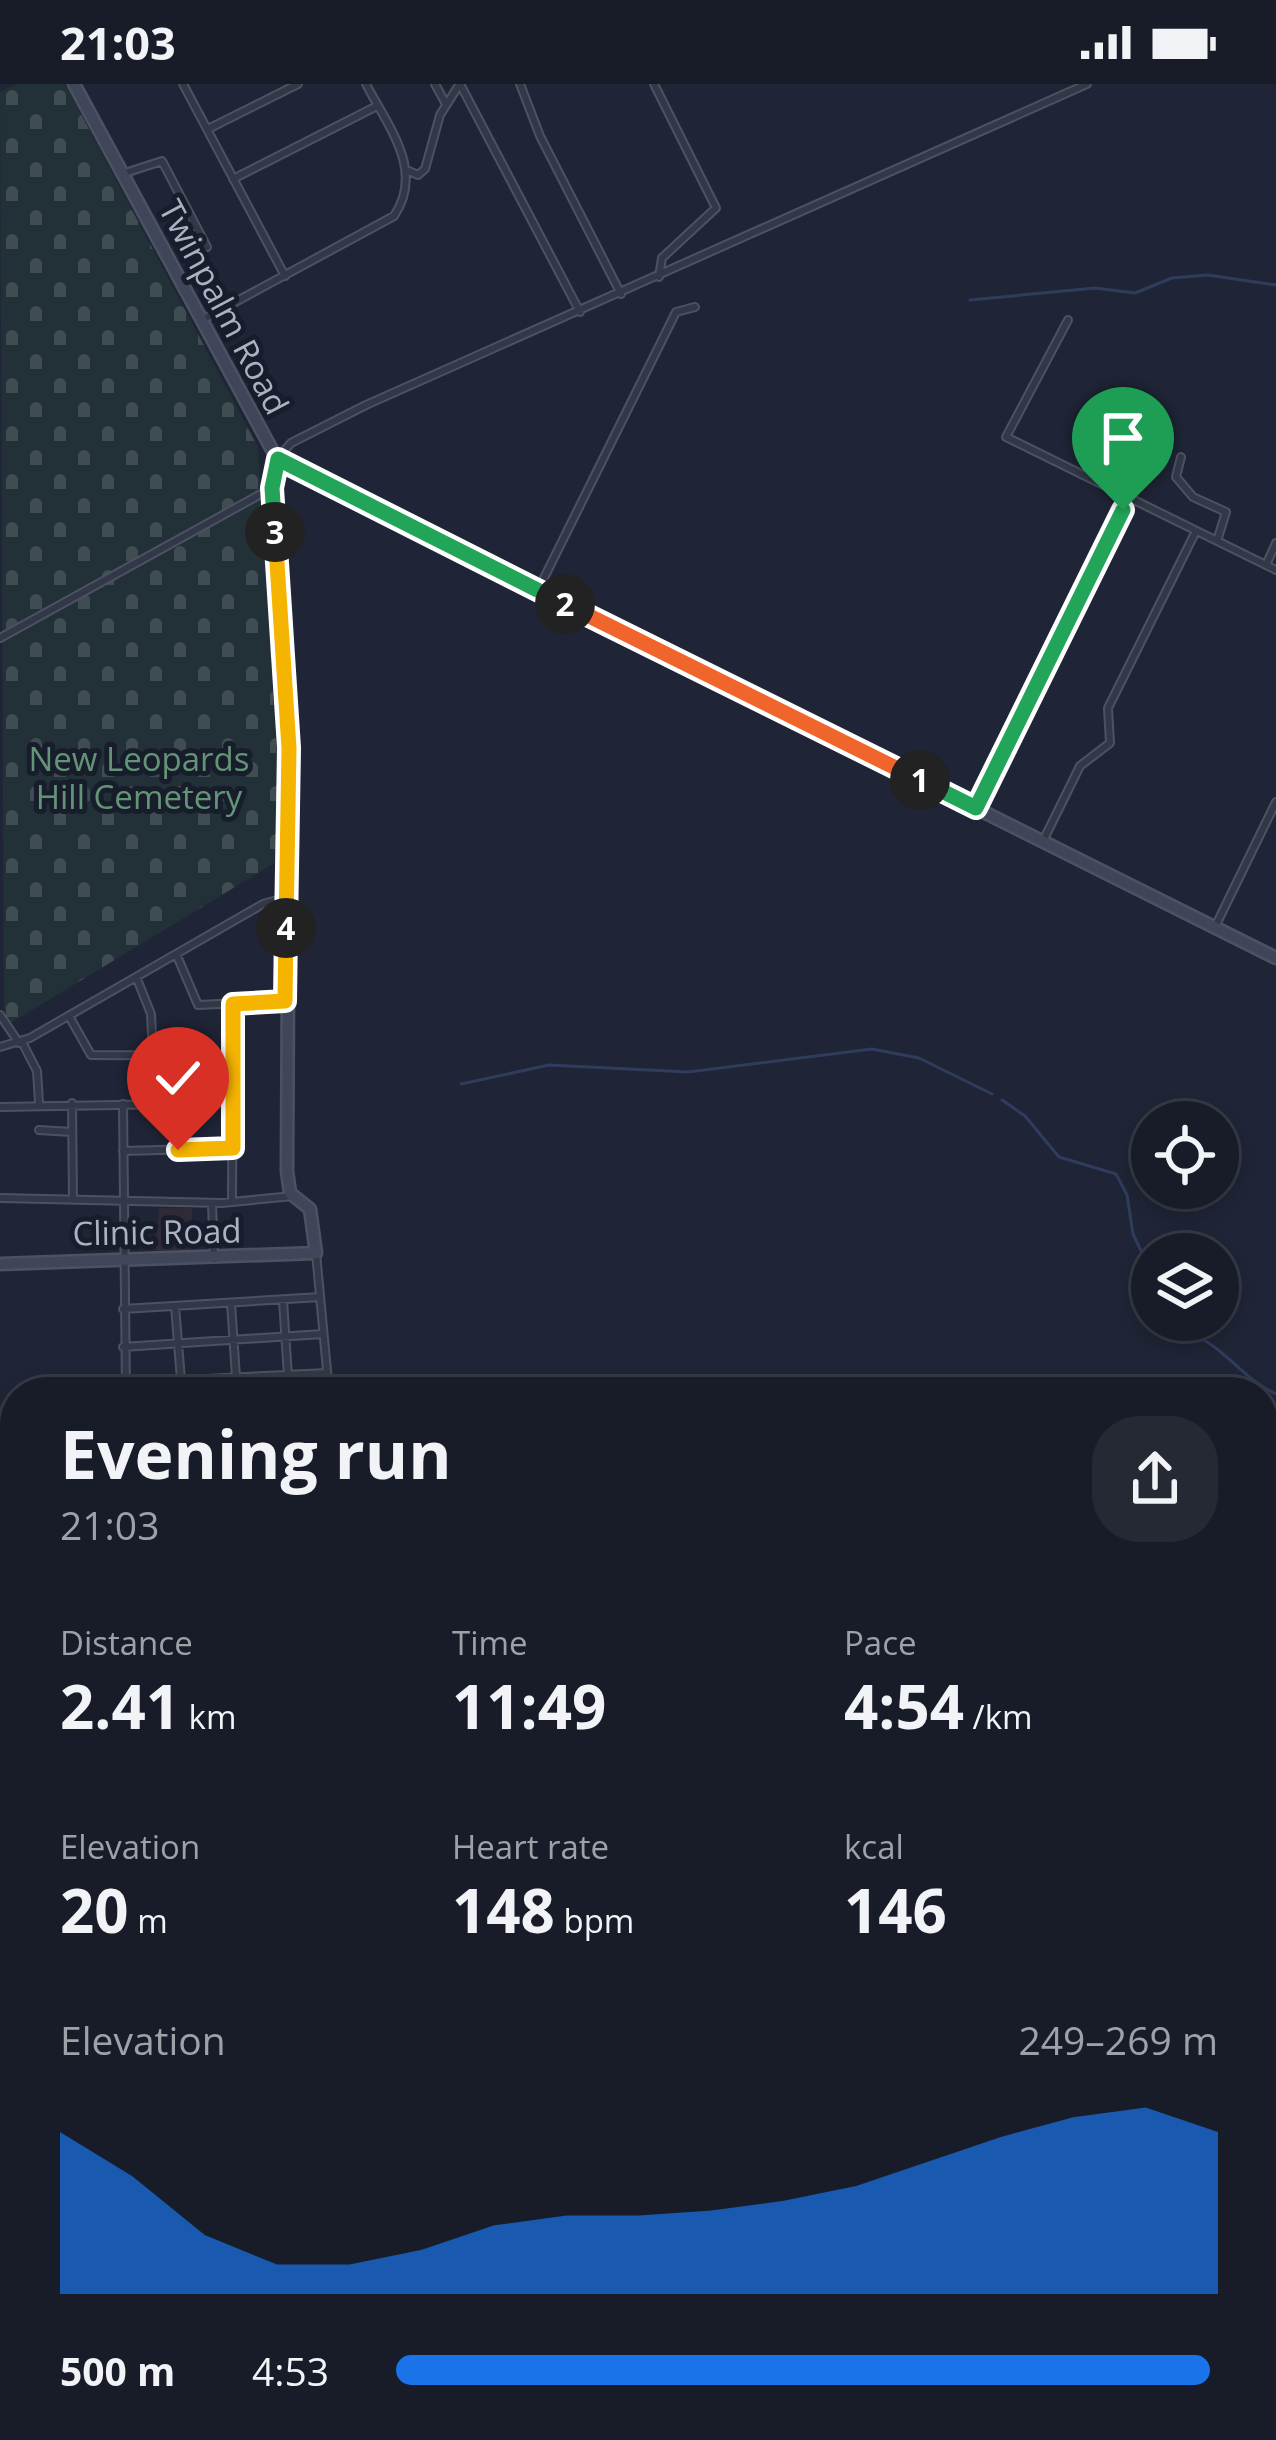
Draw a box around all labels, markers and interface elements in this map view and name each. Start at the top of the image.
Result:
text: 21:03 [60,12,176,73]
street label: Twinpalm Road [149,192,300,422]
pin [1072,387,1174,510]
icon: arrive [1090,405,1156,471]
pin: 3 [245,502,305,562]
text: 3 [266,509,284,554]
pin: 2 [535,574,595,634]
text: 2 [556,581,574,626]
park label: New Leopards Hill Cemetery [28,736,250,819]
pin: 1 [890,750,950,810]
text: 1 [911,757,929,802]
pin: 4 [256,898,316,958]
text: 4 [277,905,295,950]
pin [127,1027,229,1150]
icon: check [145,1045,211,1111]
map controls [1131,1101,1239,1341]
button: locate [1131,1101,1239,1209]
street label: Clinic Road [72,1208,242,1255]
button: layers [1131,1233,1239,1341]
text: Evening run [60,1408,452,1498]
button: share [1092,1416,1218,1542]
text: 21:03 [60,1498,159,1551]
text: Distance [60,1620,193,1665]
text: Time [452,1620,528,1665]
text: Pace [844,1620,917,1665]
text: 2.41 [60,1665,180,1747]
text: 11:49 [452,1665,606,1747]
text: 4:54 [844,1665,964,1747]
text: km [180,1694,237,1739]
text: /km [964,1694,1033,1739]
text: Elevation [60,1824,200,1869]
text: Heart rate [452,1824,609,1869]
text: kcal [844,1824,904,1869]
text: 20 [60,1869,129,1951]
text: 148 [452,1869,555,1951]
text: 146 [844,1869,947,1951]
text: m [129,1898,168,1943]
text: bpm [555,1898,634,1943]
text: Elevation [60,2013,226,2066]
text: 249–269 m [1018,2013,1218,2066]
text: 500 m [60,2344,175,2397]
text: 4:53 [252,2344,329,2397]

